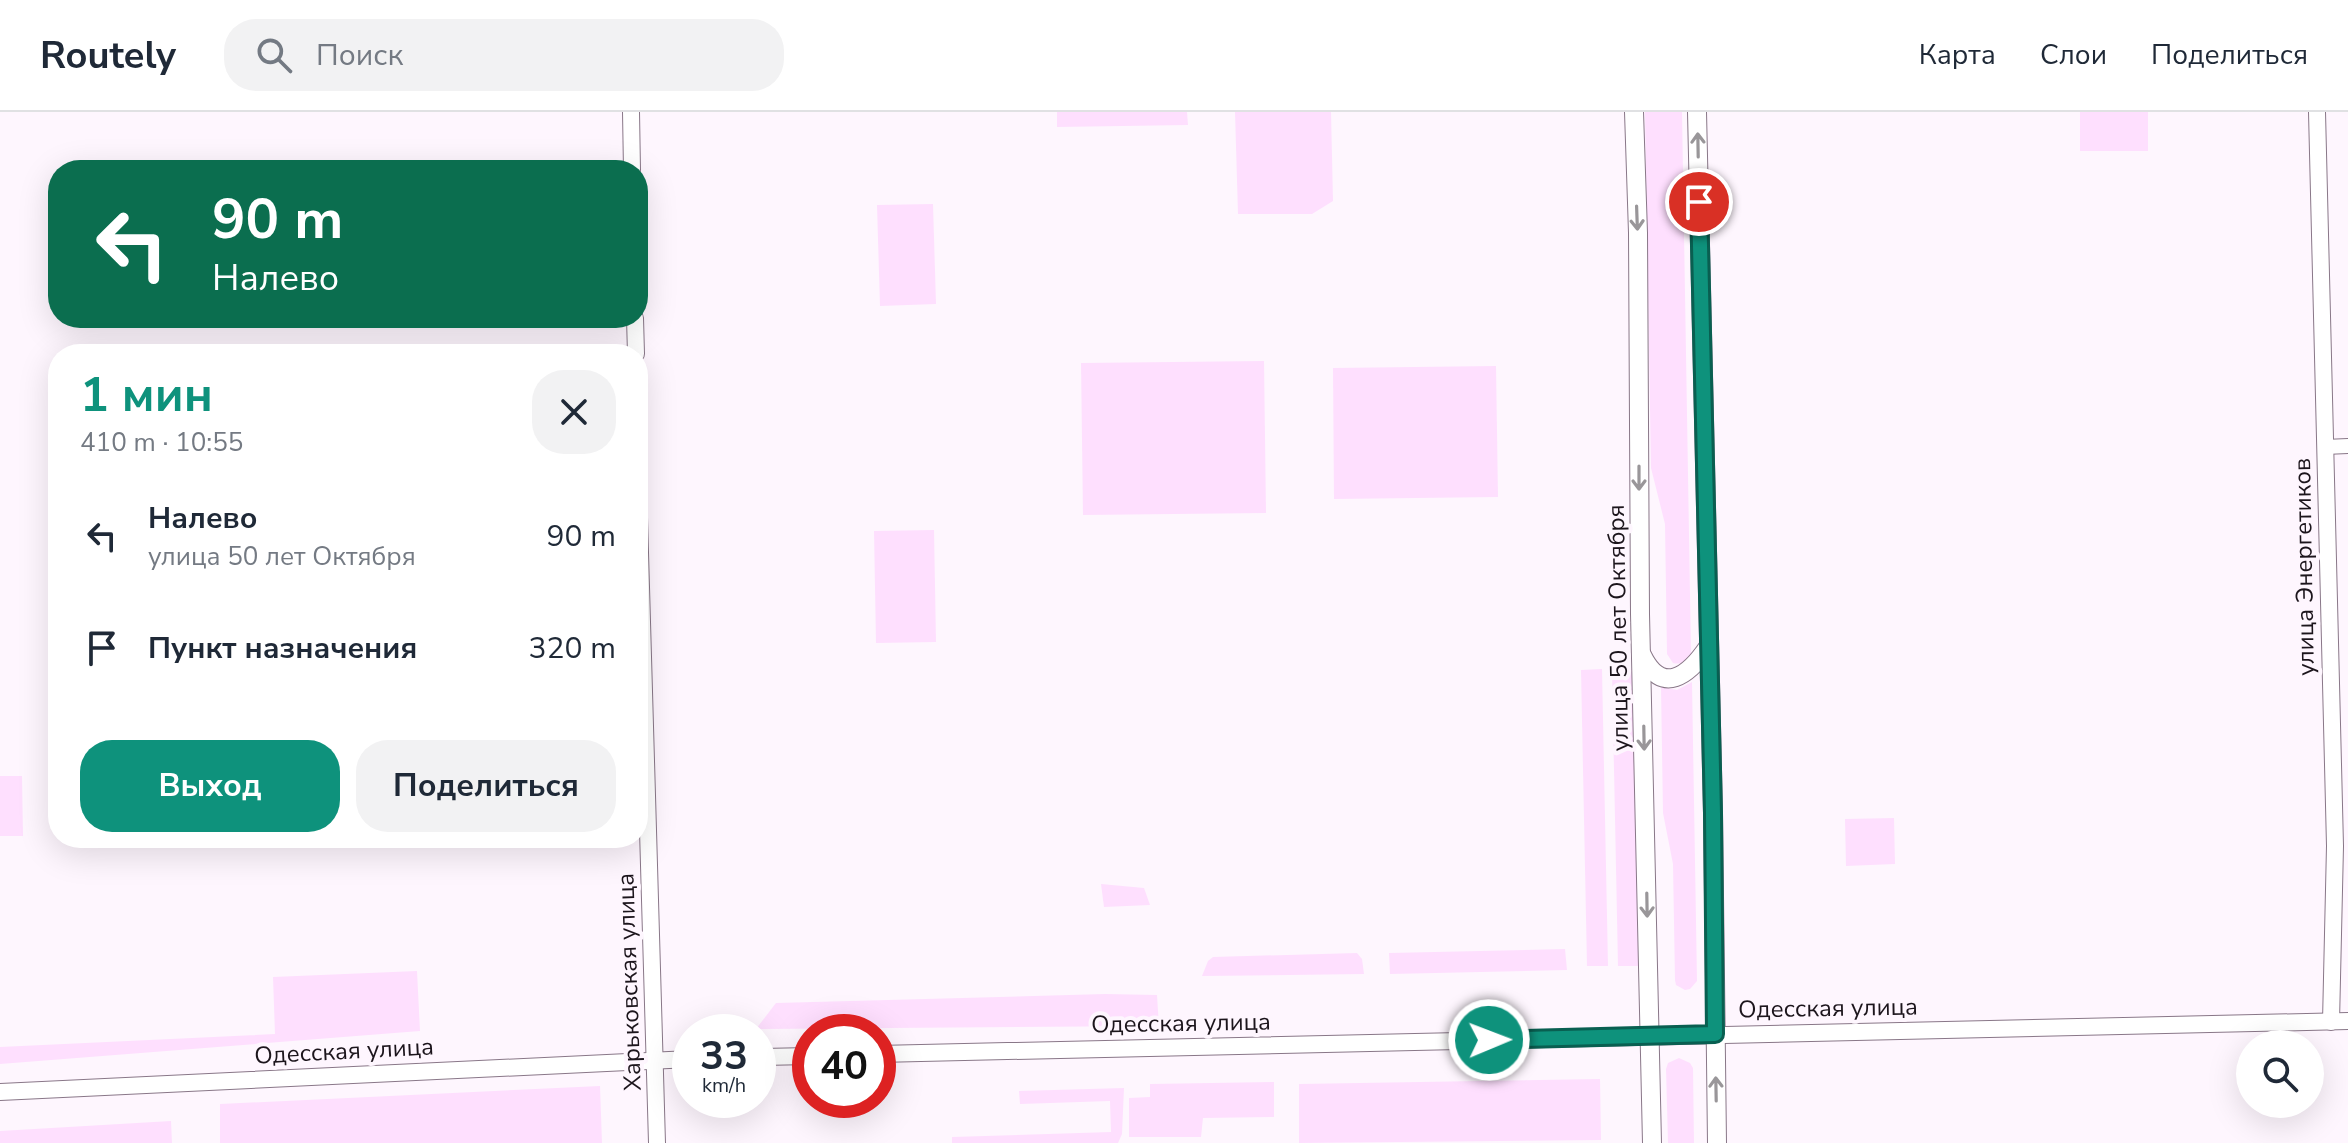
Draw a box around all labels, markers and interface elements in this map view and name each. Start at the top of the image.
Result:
search box [224,19,784,91]
text: Routely [40,30,176,81]
icon: search [252,33,296,77]
text: Поиск [316,35,403,76]
text: Карта [1919,36,1996,74]
text: Слои [2040,36,2107,74]
text: Поделиться [2151,36,2308,74]
one-way arrow [1690,132,1705,159]
pin [1665,168,1733,236]
icon: arrive [1677,180,1721,224]
text: 90 m [212,181,343,258]
icon: left [80,192,184,296]
one-way arrow [1630,204,1645,231]
text: Налево [212,254,339,303]
text: 1 мин [80,362,213,428]
button: close [532,370,616,454]
text: 410 m · 10:55 [80,425,243,460]
street label: улица Энергетиков [2286,458,2322,676]
one-way arrow [1631,464,1647,491]
text: Налево [148,498,257,539]
street label: улица 50 лет Октября [1600,504,1636,752]
icon: left [80,514,124,558]
text: 90 m [547,516,616,557]
text: улица 50 лет Октября [148,539,416,574]
icon: arrive [80,626,124,670]
text: Пункт назначения [148,628,417,669]
text: 320 m [529,628,616,669]
one-way arrow [1636,724,1652,751]
button: Выход [80,740,340,832]
button: Поделиться [356,740,616,832]
street label: Харьковская улица [609,873,649,1091]
one-way arrow [1639,891,1655,918]
street label: Одесская улица [1738,990,1918,1026]
position arrow [1447,998,1531,1082]
street label: Одесская улица [1091,1005,1271,1041]
speed limit sign: 40 [792,1014,896,1118]
text: 33 [700,1029,748,1083]
street label: Одесская улица [253,1030,435,1072]
map controls [2236,1030,2324,1118]
button: search [2236,1030,2324,1118]
text: km/h [702,1072,746,1099]
one-way arrow [1708,1076,1723,1103]

